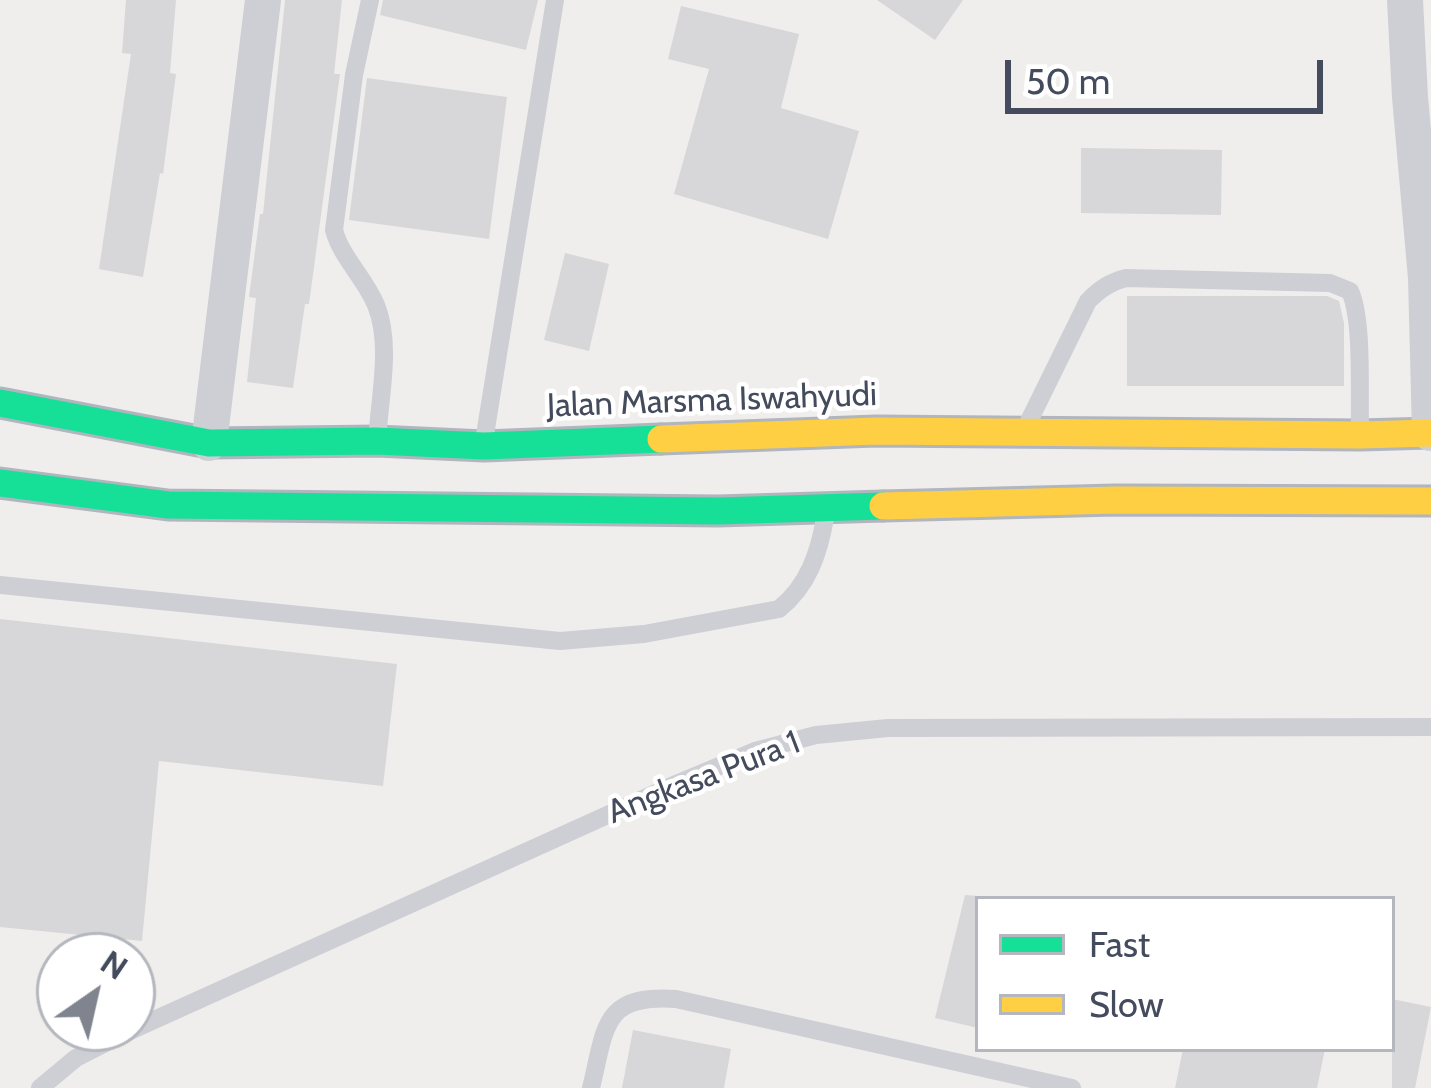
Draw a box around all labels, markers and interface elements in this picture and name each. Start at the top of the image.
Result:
scale bar [1011,36,1329,110]
text: 50 m [1026,59,1110,103]
street label: Jalan Marsma Iswahyudi [546,375,878,427]
street label: Angkasa Pura 1 [602,723,806,833]
legend [975,896,1395,1052]
text: Fast [1089,922,1150,966]
north arrow [36,932,156,1052]
text: N [94,942,135,988]
text: Slow [1089,982,1164,1026]

